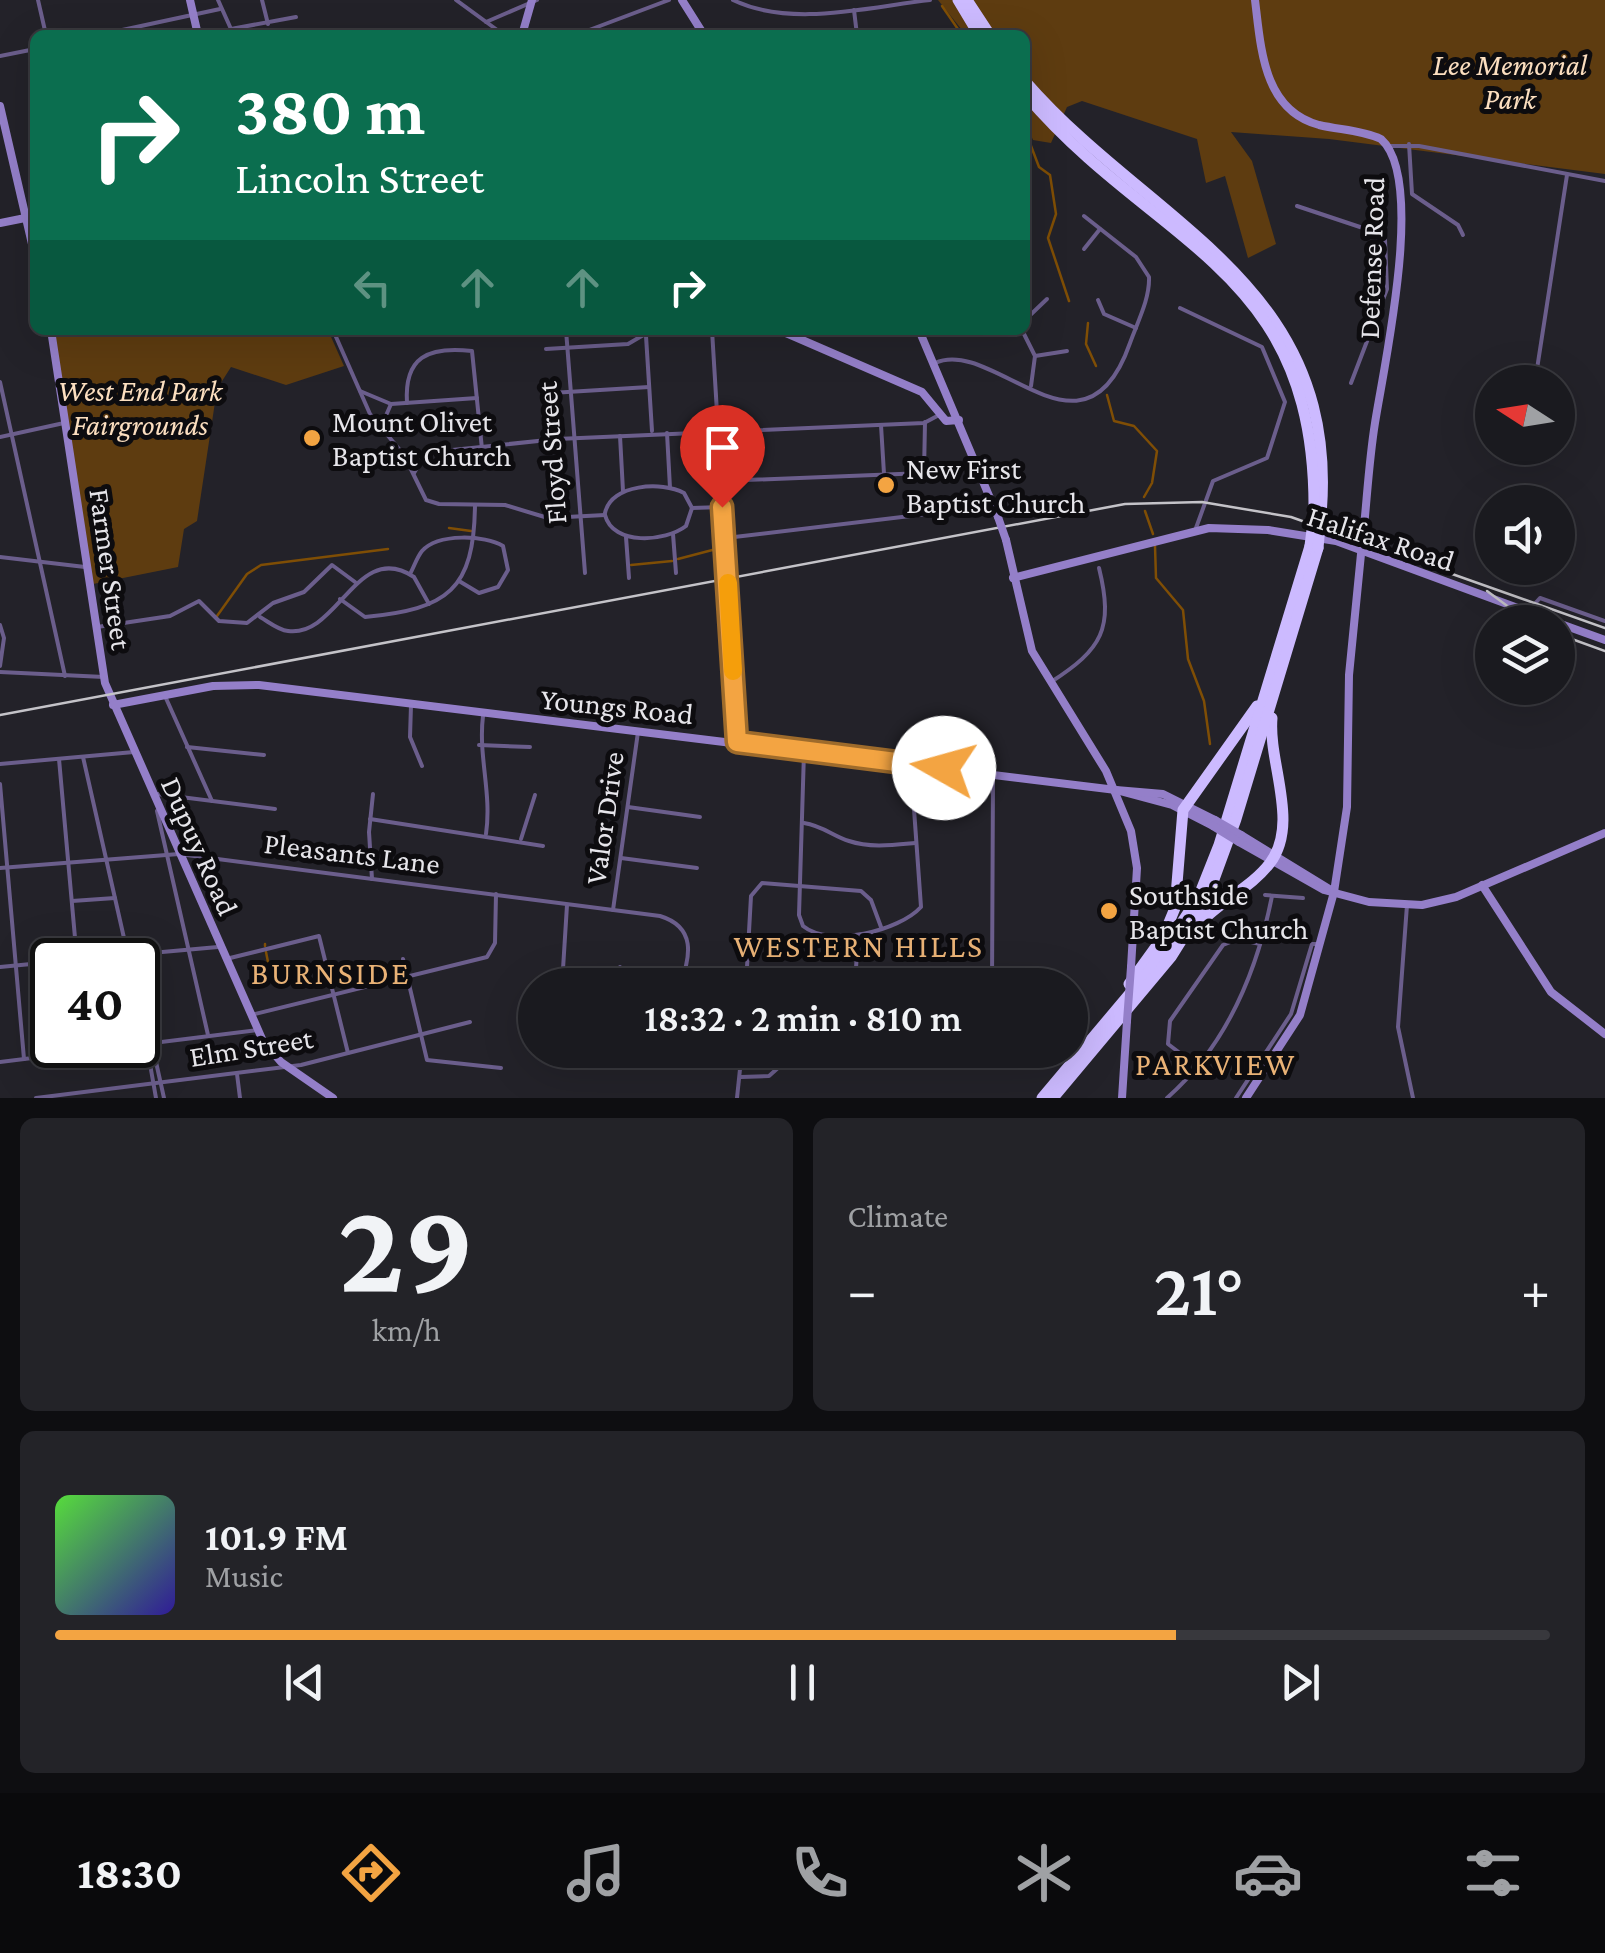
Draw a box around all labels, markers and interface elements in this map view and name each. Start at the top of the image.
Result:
park label: Lee Memorial Park [1433,48,1588,115]
icon: right [70,70,200,200]
text: 380 m [235,71,425,149]
text: Lincoln Street [235,153,484,203]
street label: Defense Road [1352,176,1390,340]
icon: left [345,260,400,315]
icon: ahead [450,260,505,315]
icon: ahead [555,260,610,315]
icon: right [660,260,715,315]
north arrow [1475,365,1575,465]
map controls [1475,365,1575,705]
park label: West End Park Fairgrounds [58,374,224,442]
street label: Floyd Street [529,379,573,525]
place label: Mount Olivet Baptist Church [332,405,511,473]
pin [680,405,765,508]
icon: arrive [695,420,750,475]
marker: Mount Olivet Baptist Church [301,427,323,449]
place label: New First Baptist Church [906,452,1085,520]
marker: New First Baptist Church [875,474,897,496]
button: sound [1475,485,1575,585]
street label: Farmer Street [83,486,139,653]
street label: Halifax Road [1303,499,1459,577]
button: layers [1475,605,1575,705]
street label: Youngs Road [539,682,695,731]
position arrow [892,716,996,820]
street label: Valor Drive [578,749,630,887]
street label: Dupuy Road [154,772,245,921]
street label: Pleasants Lane [262,826,442,880]
place label: Southside Baptist Church [1129,878,1308,946]
marker: Southside Baptist Church [1098,900,1120,922]
district label: WESTERN HILLS [733,928,985,964]
speed limit sign: 40 [30,938,160,1068]
district label: BURNSIDE [251,955,411,991]
text: 18:32 · 2 min · 810 m [644,997,962,1039]
street label: Elm Street [187,1021,316,1073]
district label: PARKVIEW [1135,1046,1297,1082]
text: 29 [338,1174,475,1319]
text: Climate [848,1198,948,1234]
text: 21° [1154,1248,1244,1331]
text: − [848,1260,877,1321]
text: + [1521,1260,1550,1321]
text: km/h [372,1312,441,1348]
text: 101.9 FM [205,1516,348,1558]
text: Music [205,1558,283,1594]
icon: previous [277,1655,332,1710]
icon: pause [775,1655,830,1710]
icon: next [1273,1655,1328,1710]
icon: directions [336,1838,406,1908]
icon: music [561,1838,631,1908]
icon: phone [785,1838,855,1908]
icon: climate [1009,1838,1079,1908]
icon: car [1233,1838,1303,1908]
icon: filters [1458,1838,1528,1908]
text: 18:30 [77,1848,182,1898]

